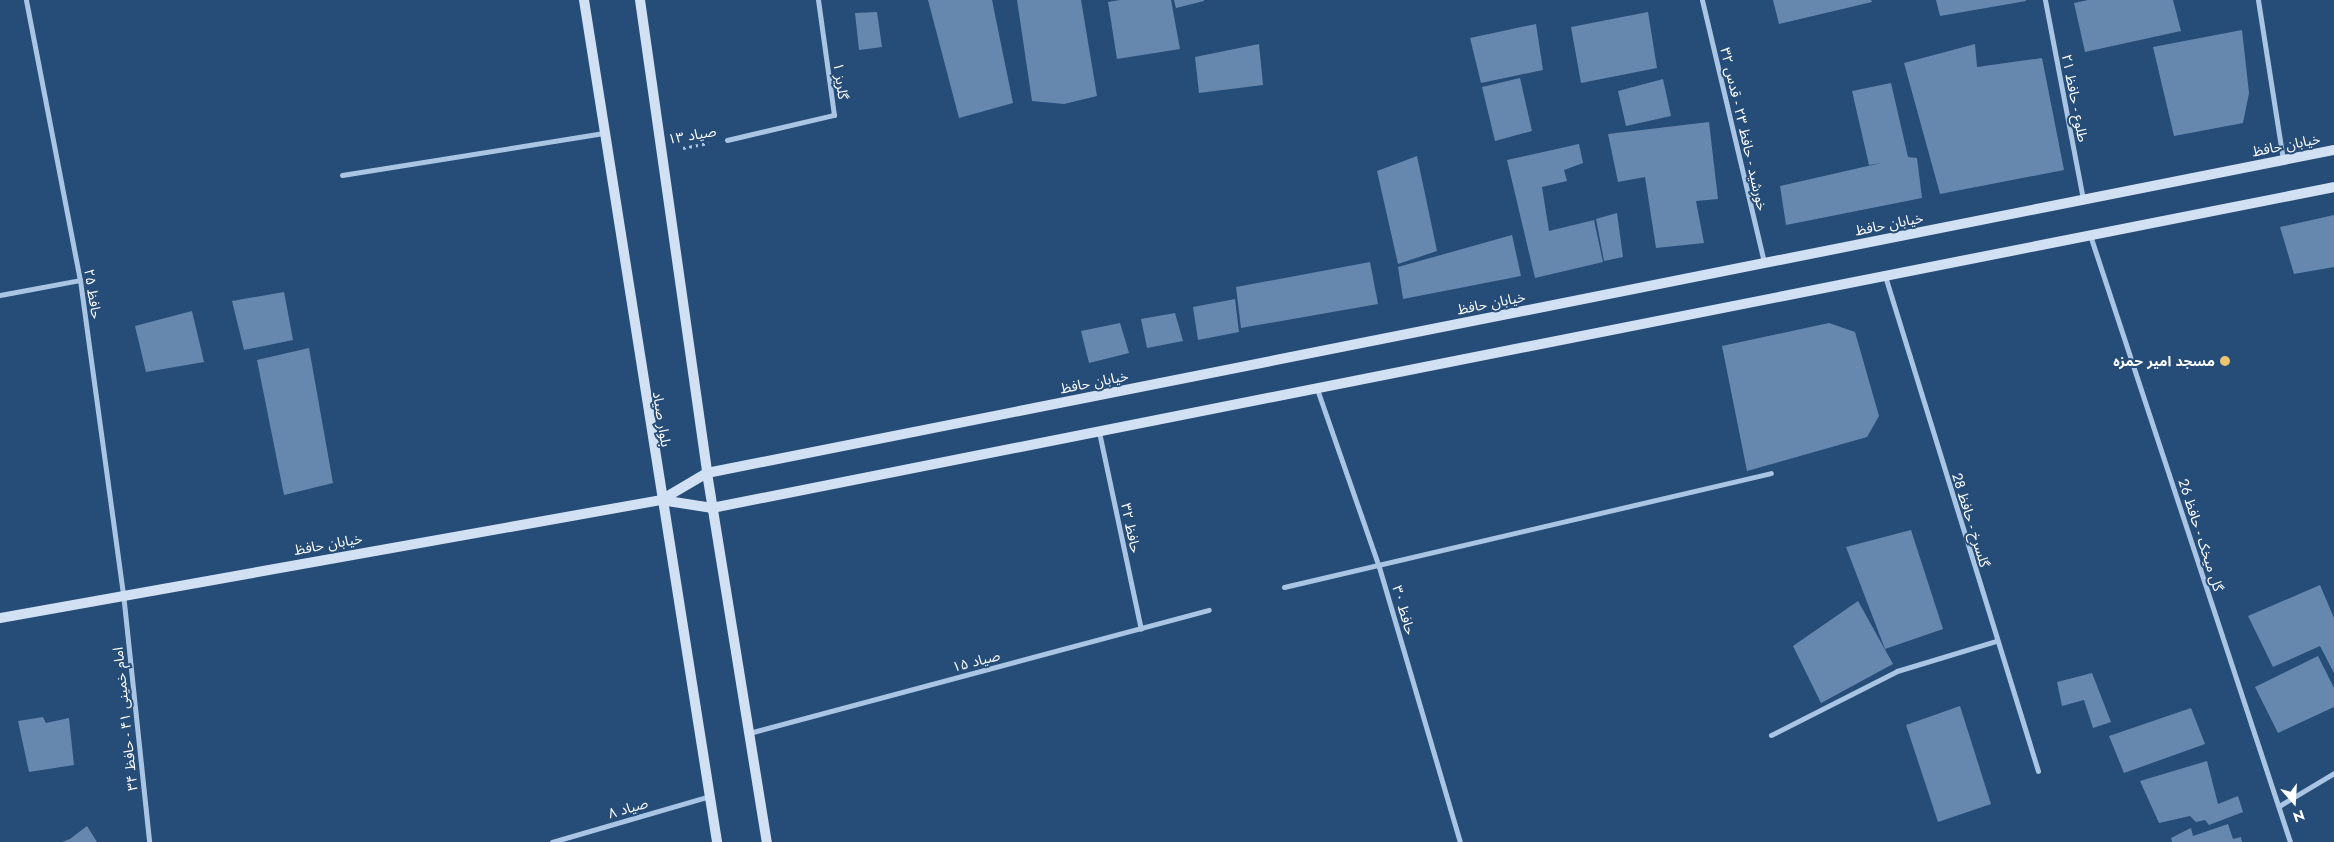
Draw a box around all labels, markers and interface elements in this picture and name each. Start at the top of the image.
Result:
street label: خورشید - حافظ ۲۳ - قدس ۳۲ [1717,46,1771,212]
street label: طلوع - حافظ ۲۱ [2058,53,2092,143]
street label: گلریز ۱ [830,61,852,101]
street label: صیاد ۱۳ [666,122,718,148]
street label: خیابان حافظ [2250,130,2322,160]
street label: خیابان حافظ [1853,209,1925,239]
street label: حافظ ۲۵ [81,268,105,320]
street label: خیابان حافظ [1455,288,1527,318]
place label: مسجد امیر حمزه [2113,353,2215,369]
marker: مسجد امیر حمزه [2219,355,2231,367]
street label: خیابان حافظ [1058,367,1130,397]
street label: بلوار صیاد [649,390,675,448]
street label: گلسرخ - حافظ 28 [1949,471,1993,569]
street label: گل میخک - حافظ 26 [2175,477,2227,593]
street label: حافظ ۳۲ [1118,502,1144,554]
street label: خیابان حافظ [292,530,364,558]
street label: حافظ ۳۰ [1389,583,1419,637]
street label: امام خمینی ۴۱ - حافظ ۳۴ [109,646,141,792]
street label: صیاد ۱۵ [950,647,1002,675]
north arrow [2269,777,2319,827]
street label: صیاد ۸ [606,794,650,822]
text: N [2290,805,2307,827]

